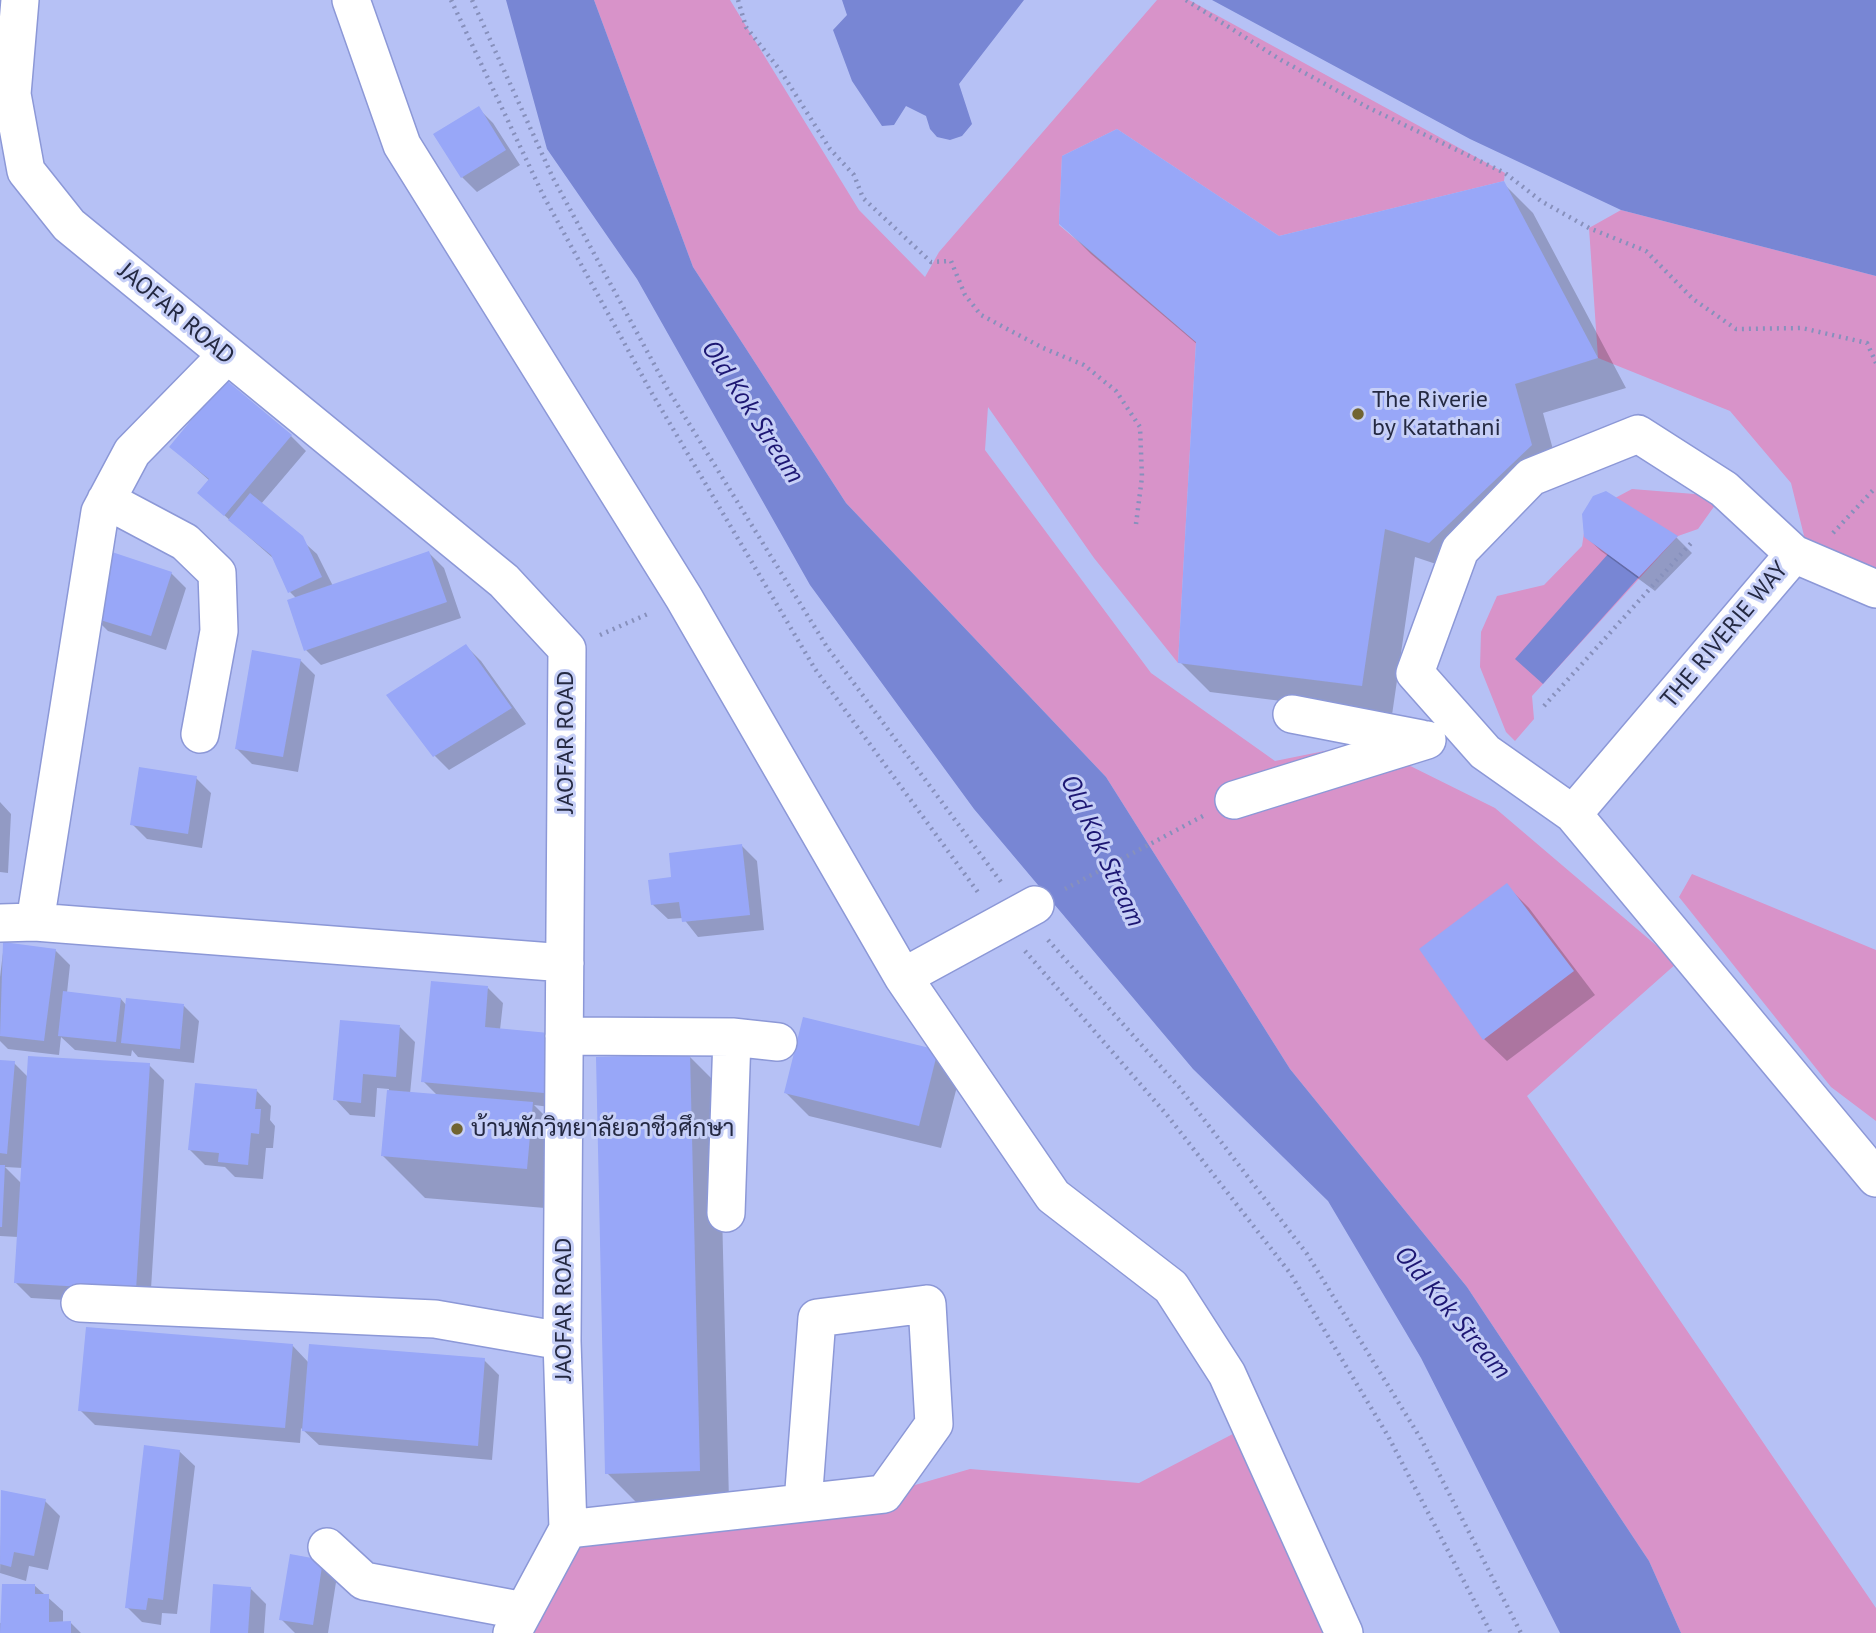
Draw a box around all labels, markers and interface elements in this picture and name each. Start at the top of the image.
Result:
street label: JAOFAR ROAD [112,257,240,371]
water label: Old Kok Stream [694,335,810,489]
place label: The Riverie by Katathani [1372,386,1501,442]
marker: The Riverie by Katathani [1350,406,1366,422]
street label: THE RIVERIE WAY [1655,556,1795,714]
street label: JAOFAR ROAD [552,671,580,813]
water label: Old Kok Stream [1053,770,1151,932]
place label: บ้านพักวิทยาลัยอาชีวศึกษา [471,1115,734,1143]
marker: บ้านพักวิทยาลัยอาชีวศึกษา [449,1121,465,1137]
street label: JAOFAR ROAD [550,1238,578,1380]
water label: Old Kok Stream [1387,1240,1517,1386]

